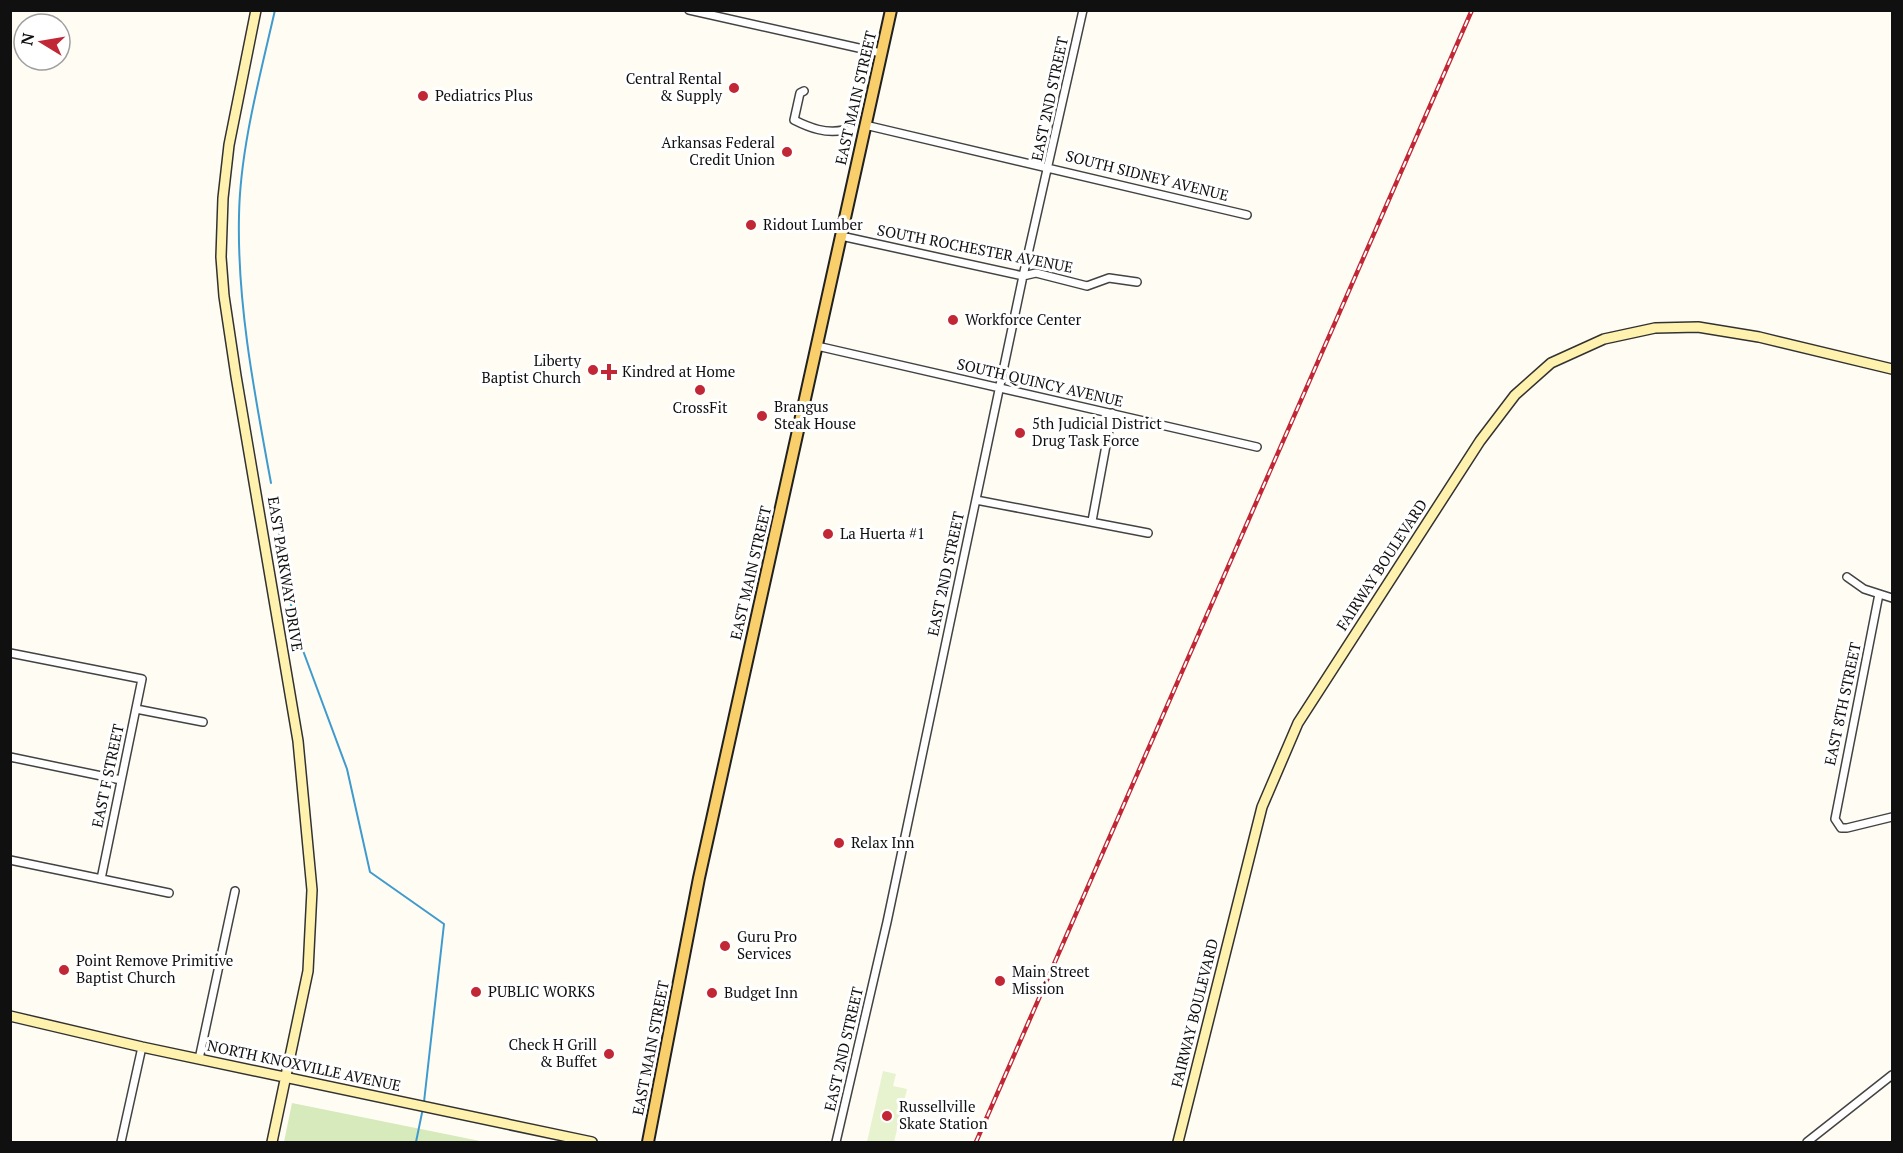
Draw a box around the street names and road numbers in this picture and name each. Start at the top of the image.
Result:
street label: EAST MAIN STREET [830,29,880,167]
street label: EAST 2ND STREET [1026,35,1072,163]
street label: SOUTH SIDNEY AVENUE [1064,145,1231,205]
street label: SOUTH ROCHESTER AVENUE [876,219,1075,277]
street label: SOUTH QUINCY AVENUE [955,353,1125,411]
street label: EAST PARKWAY DRIVE [264,495,308,653]
street label: FAIRWAY BOULEVARD [1331,495,1431,634]
street label: EAST MAIN STREET [725,504,775,642]
street label: EAST 2ND STREET [922,510,968,638]
street label: EAST 8TH STREET [1819,640,1865,767]
street label: EAST F STREET [86,722,128,829]
street label: FAIRWAY BOULEVARD [1166,936,1222,1089]
street label: EAST MAIN STREET [627,979,673,1117]
street label: EAST 2ND STREET [819,985,867,1113]
street label: NORTH KNOXVILLE AVENUE [205,1035,403,1095]

